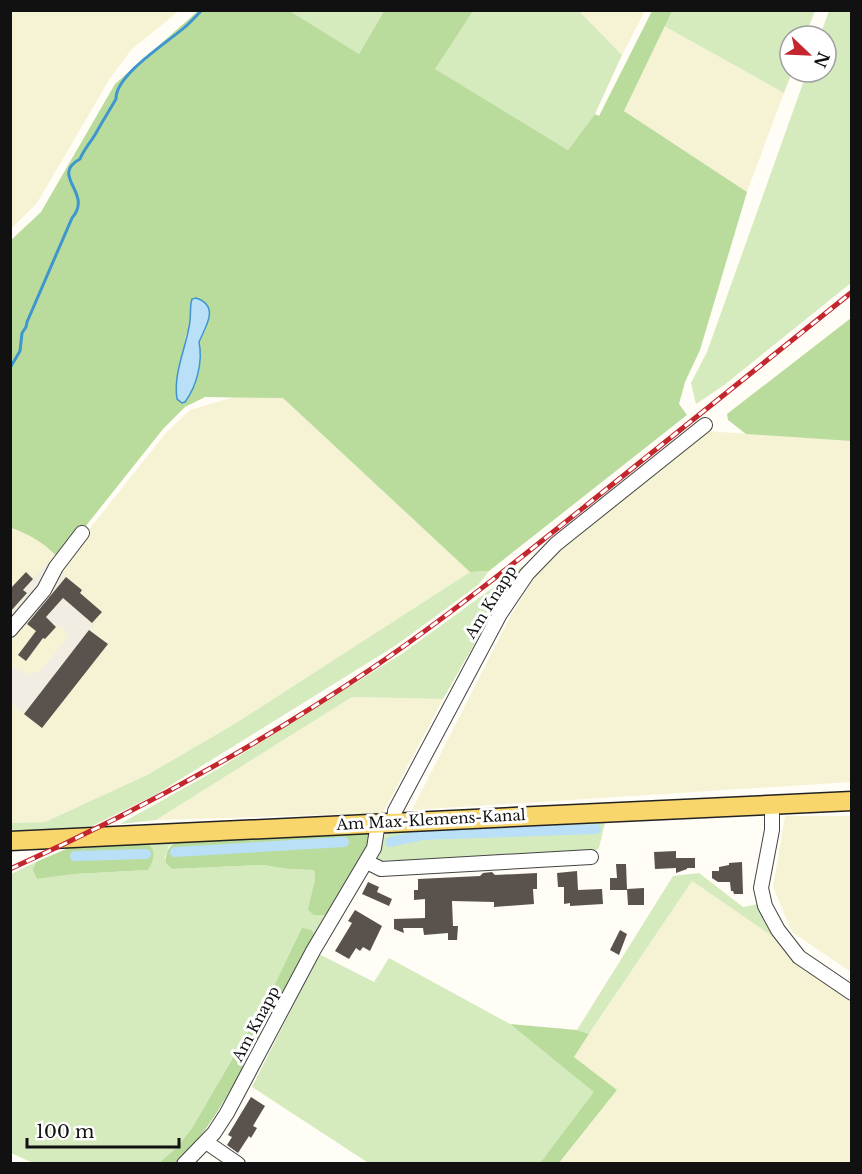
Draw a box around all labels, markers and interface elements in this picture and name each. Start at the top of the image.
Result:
north arrow [778,24,838,84]
text: N [810,49,834,71]
street label: Am Knapp [460,562,521,643]
street label: Am Max-Klemens-Kanal [335,805,526,834]
street label: Am Knapp [227,983,283,1066]
scale bar [27,1111,178,1149]
text: 100 m [36,1121,94,1143]

